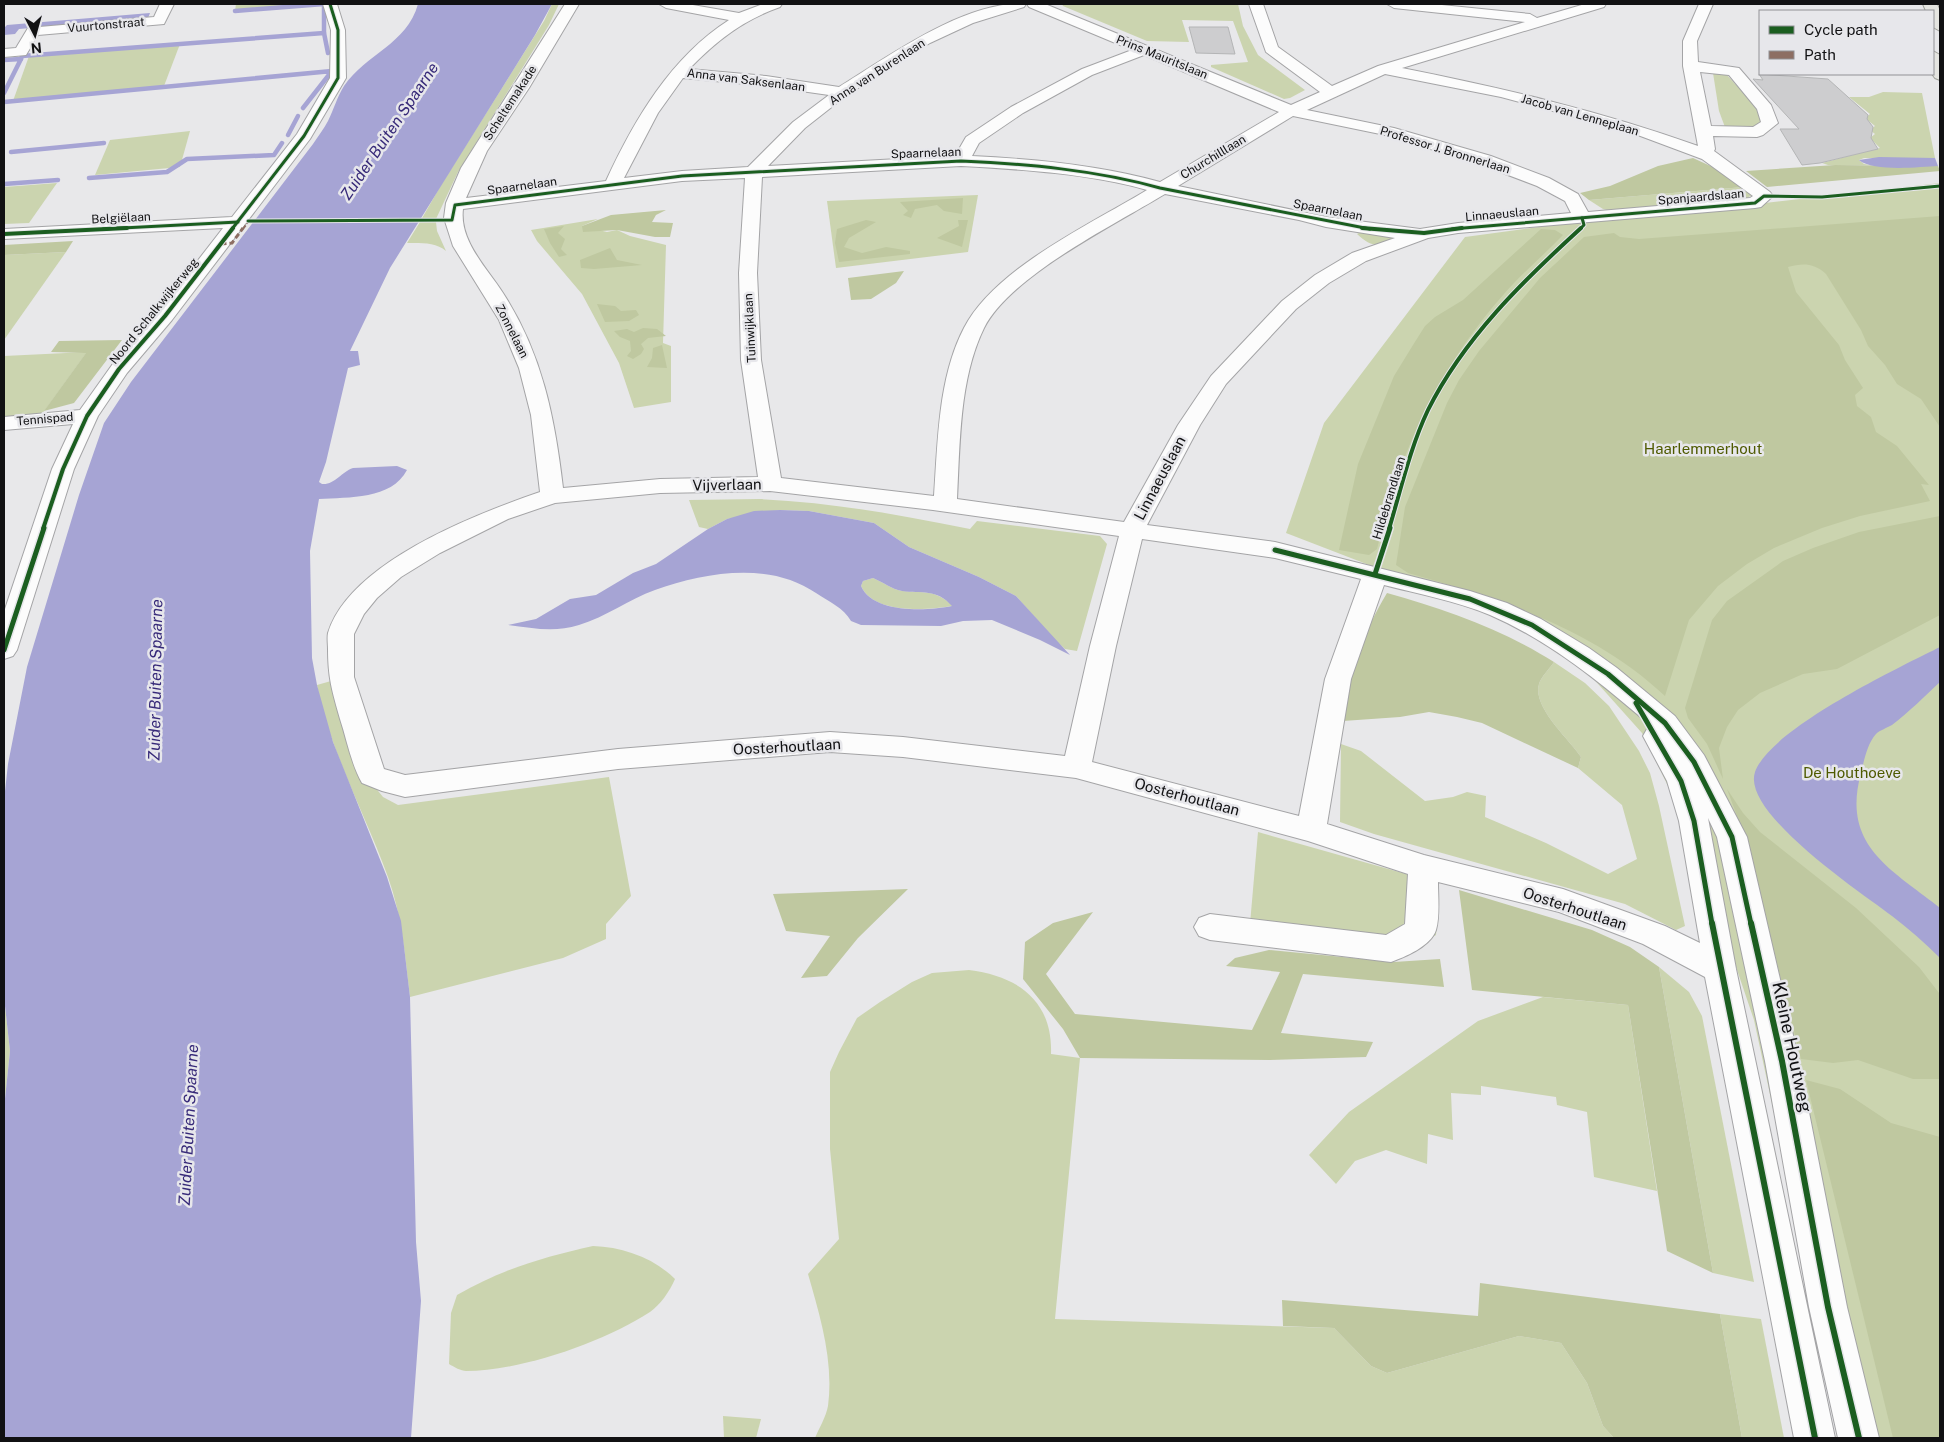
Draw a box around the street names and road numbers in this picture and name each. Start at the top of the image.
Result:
street label: Vuurtonstraat [67,15,146,35]
street label: Prins Mauritslaan [1114,32,1210,82]
street label: Anna van Burenlaan [826,36,928,108]
street label: Scheltemakade [480,63,540,143]
street label: Anna van Saksenlaan [686,66,806,94]
street label: Jacob van Lenneplaan [1519,91,1641,139]
street label: Professor J. Bronnerlaan [1378,124,1512,176]
street label: Churchilllaan [1178,132,1248,182]
street label: Spaarnelaan [891,145,962,161]
street label: Spaarnelaan [486,174,558,198]
street label: Spanjaardslaan [1657,186,1745,208]
street label: Spaarnelaan [1292,196,1364,224]
street label: Linnaeuslaan [1465,204,1540,224]
street label: Belgiëlaan [91,209,151,227]
street label: Noord Schalkwijkerweg [107,255,201,367]
street label: Tuinwijklaan [741,293,759,363]
street label: Zonnelaan [492,302,532,360]
street label: Tennispad [16,410,74,428]
street label: Linnaeuslaan [1130,433,1189,523]
street label: Hildebrandlaan [1370,455,1408,541]
street label: Vijverlaan [692,475,762,494]
street label: Oosterhoutlaan [733,735,841,758]
street label: Oosterhoutlaan [1133,774,1242,819]
street label: Oosterhoutlaan [1521,884,1629,933]
street label: Kleine Houtweg [1768,979,1817,1114]

